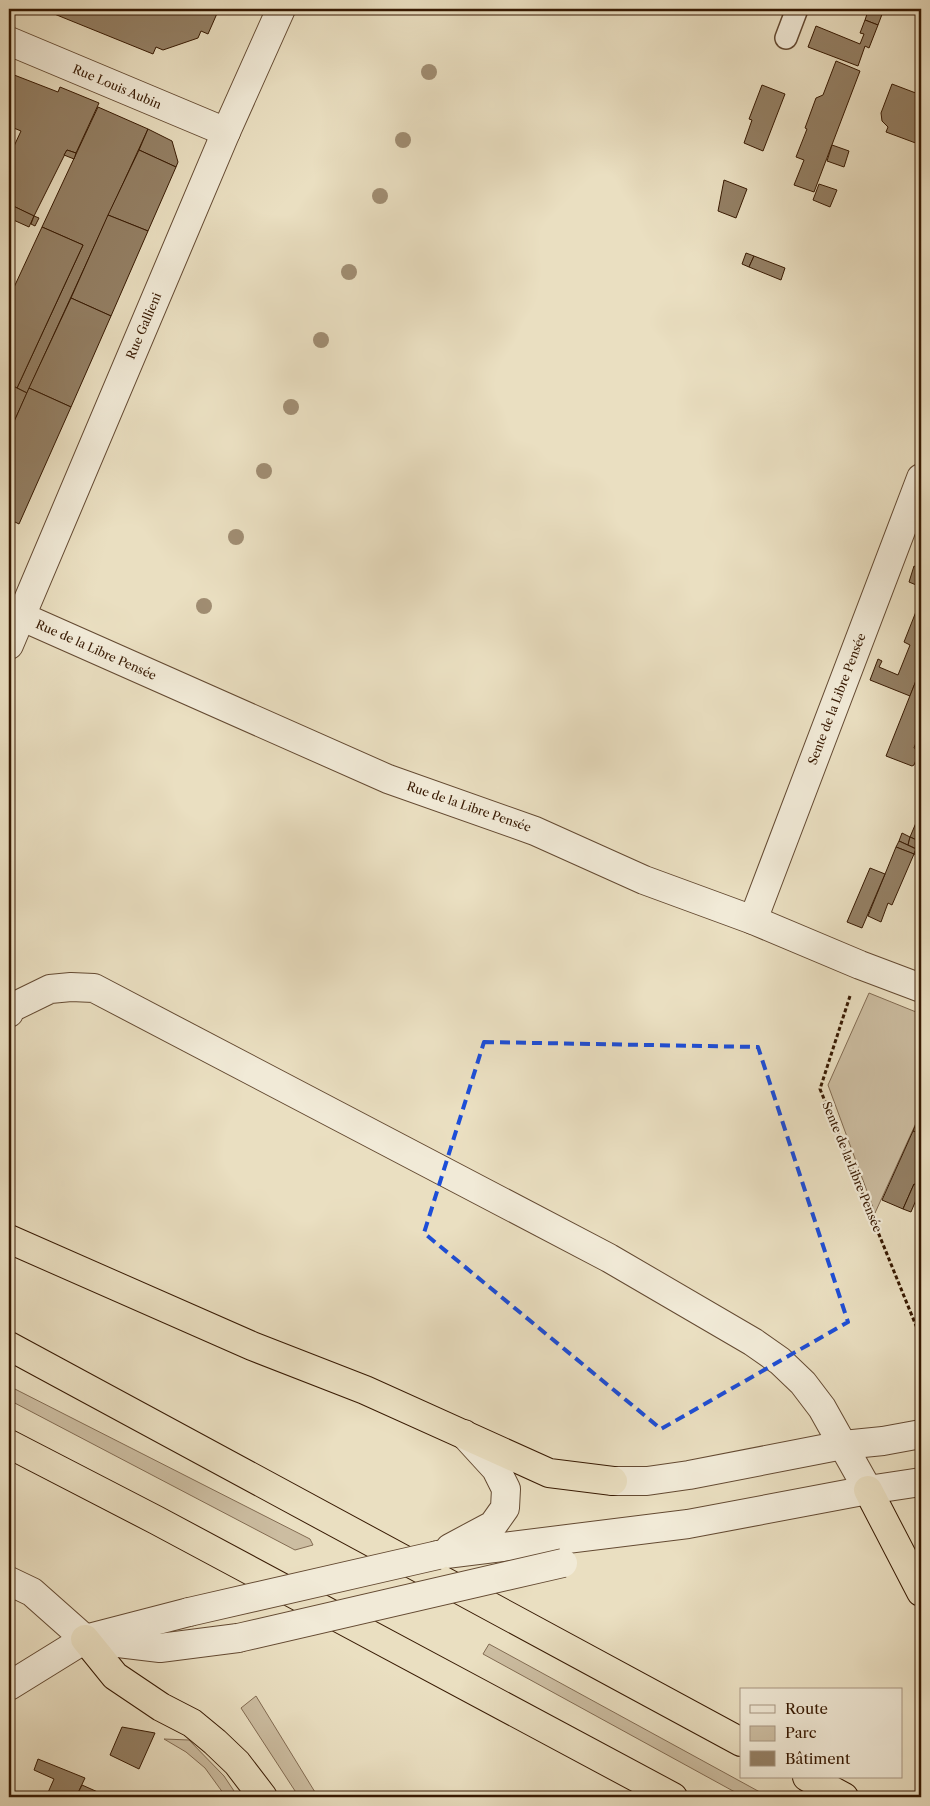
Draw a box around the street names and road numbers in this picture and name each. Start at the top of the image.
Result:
street label: Rue Louis Aubin [71,61,164,112]
street label: Rue Gallieni [123,290,164,361]
street label: Rue de la Libre Pensée [34,616,159,683]
street label: Sente de la Libre Pensée [804,631,869,767]
street label: Rue de la Libre Pensée [405,778,533,835]
street label: Sente de la Libre Pensée [819,1099,886,1235]

